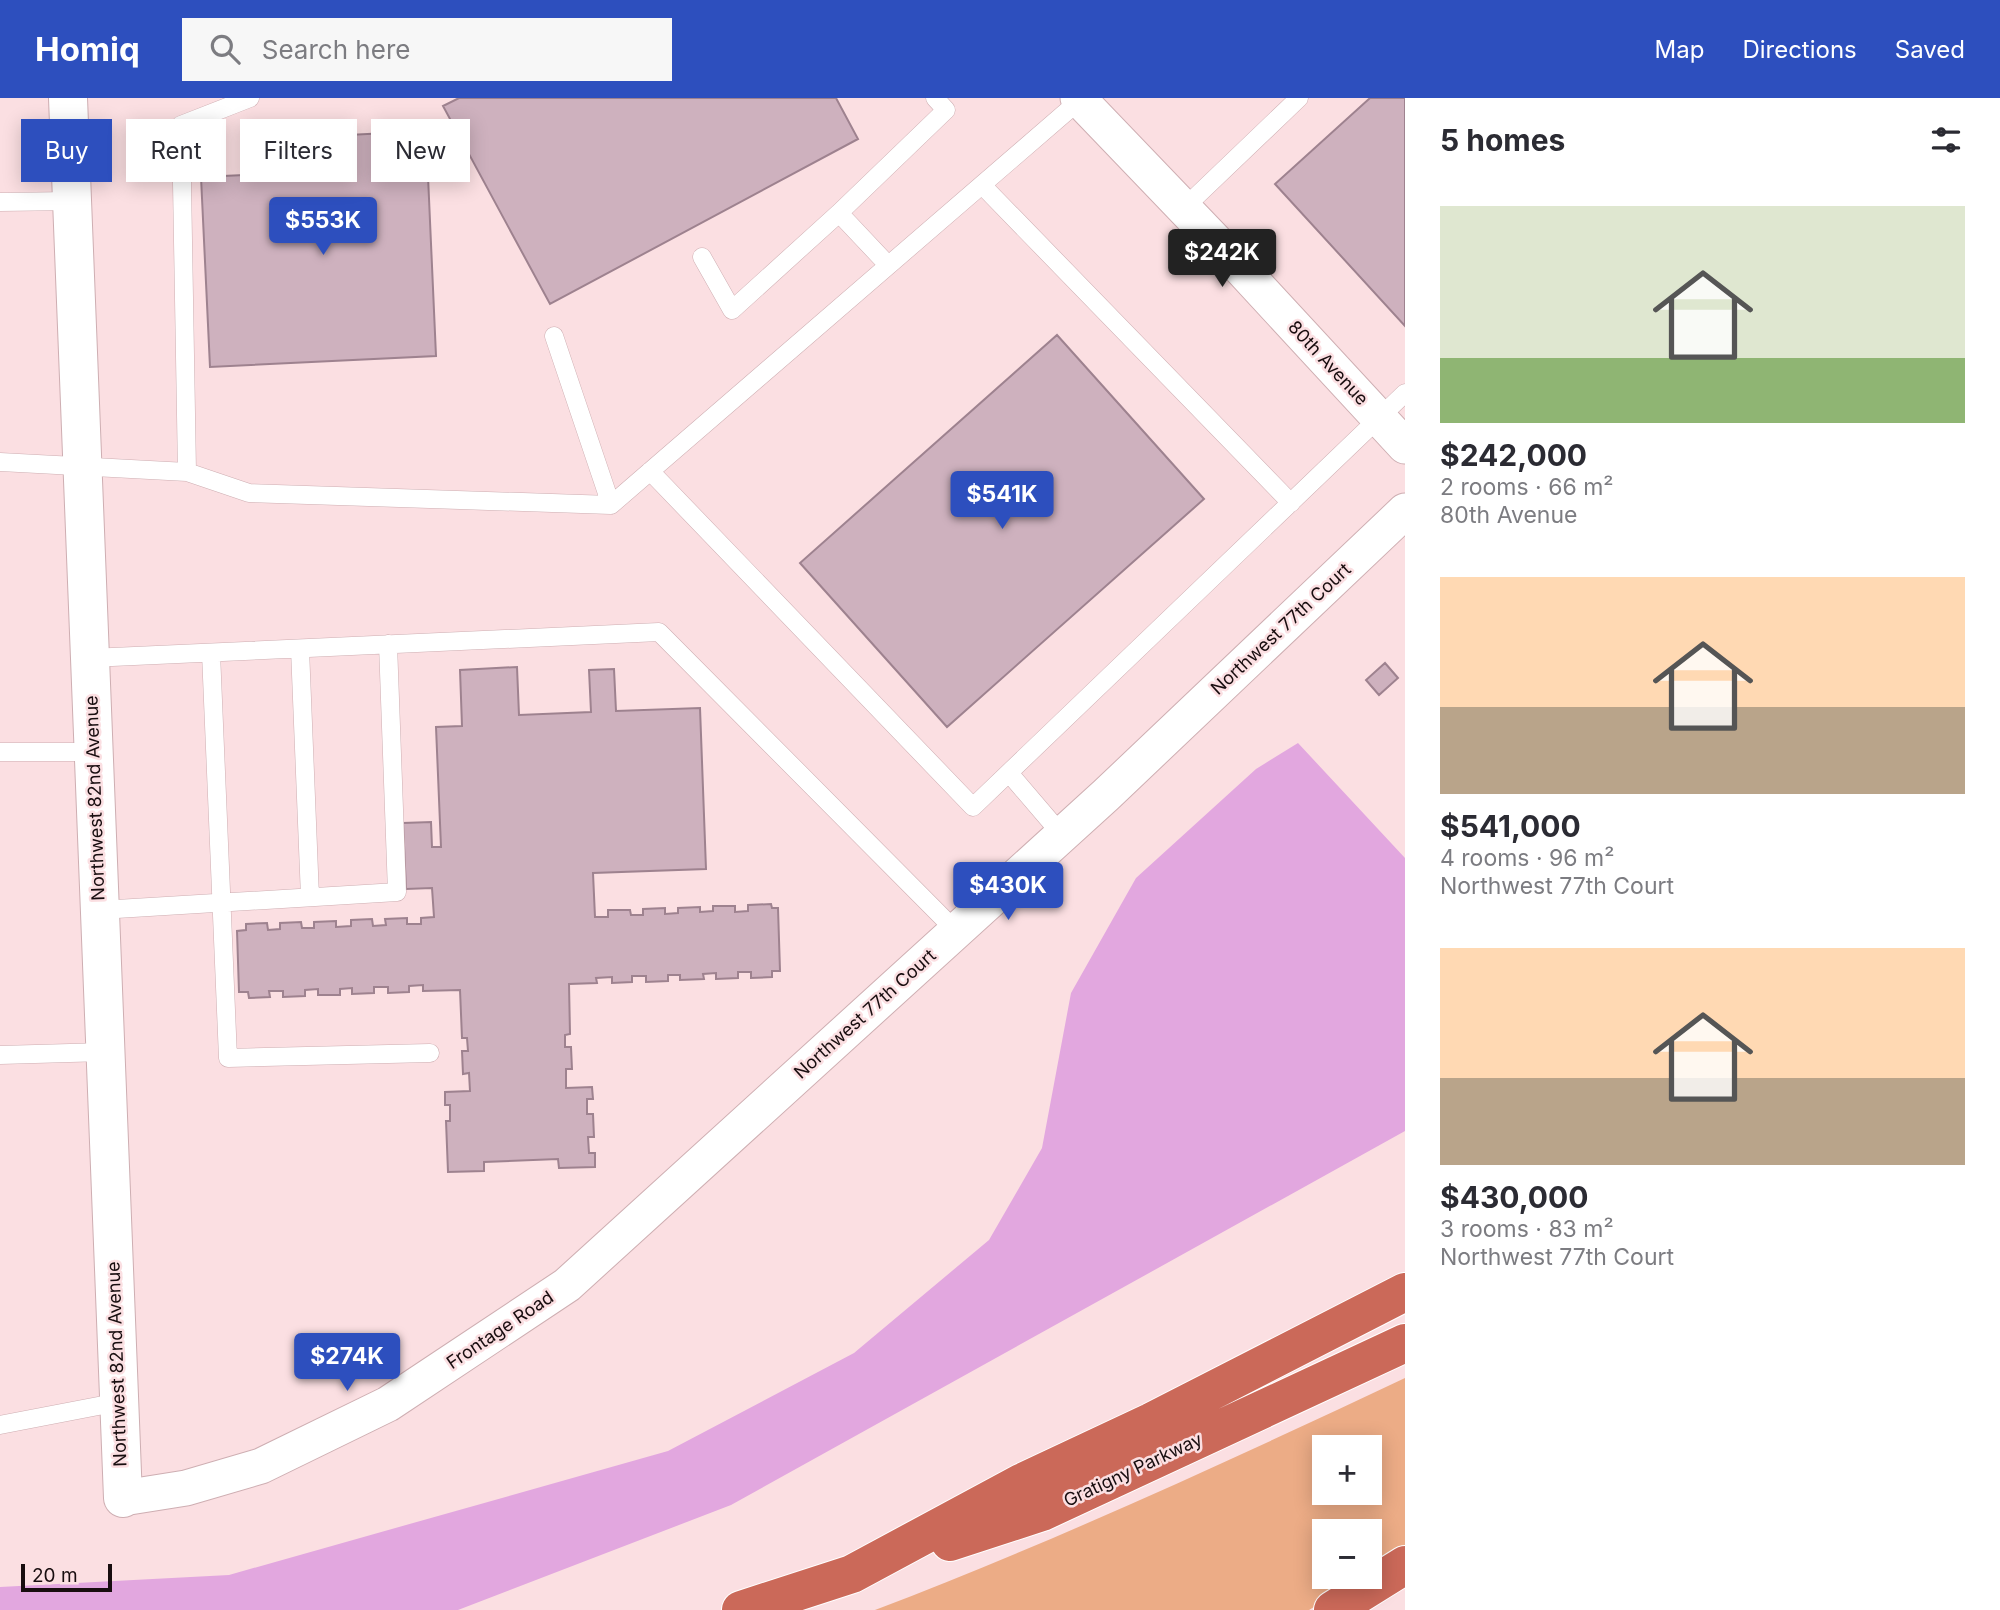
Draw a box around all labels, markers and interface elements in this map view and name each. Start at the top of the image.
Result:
search box [182,18,672,81]
text: Homiq [35,29,140,69]
icon: search [206,30,244,68]
text: Search here [262,34,410,65]
text: Map [1655,35,1704,64]
text: Directions [1742,35,1857,64]
text: Saved [1895,35,1965,64]
chip: Buy [21,119,112,182]
chip: Rent [126,119,226,182]
chip: Filters [240,119,357,182]
chip: New [371,119,470,182]
icon: filters [1927,121,1965,159]
text: 5 homes [1440,122,1565,158]
pin: $553K [274,198,372,257]
text: $553K [285,206,361,234]
pin: $242K [1173,230,1271,289]
text: $242K [1184,238,1260,266]
icon: home [1640,252,1766,378]
street label: 80th Avenue [1284,316,1373,409]
text: $242,000 [1440,437,1587,473]
pin: $541K [953,472,1051,531]
text: 2 rooms · 66 m² [1440,473,1614,501]
text: $541K [967,480,1037,508]
text: 80th Avenue [1440,501,1577,529]
street label: Northwest 77th Court [1207,558,1355,699]
icon: home [1640,623,1766,749]
street label: Northwest 82nd Avenue [80,695,109,901]
text: $541,000 [1440,808,1581,844]
text: 4 rooms · 96 m² [1440,844,1614,872]
pin: $430K [959,862,1057,922]
text: $430K [969,871,1047,899]
text: Northwest 77th Court [1440,872,1674,900]
street label: Northwest 77th Court [790,944,940,1083]
icon: home [1640,994,1766,1120]
text: $430,000 [1440,1179,1588,1215]
text: 3 rooms · 83 m² [1440,1215,1614,1243]
text: Northwest 77th Court [1440,1243,1674,1271]
street label: Northwest 82nd Avenue [102,1261,131,1467]
street label: Frontage Road [442,1286,557,1373]
pin: $274K [298,1334,396,1393]
text: $274K [310,1342,384,1370]
street label: Gratigny Parkway [1060,1428,1205,1511]
map controls [1312,1435,1382,1589]
button: + [1312,1435,1382,1505]
button: − [1312,1519,1382,1589]
scale bar [21,1561,112,1593]
text: 20 m [32,1564,78,1587]

